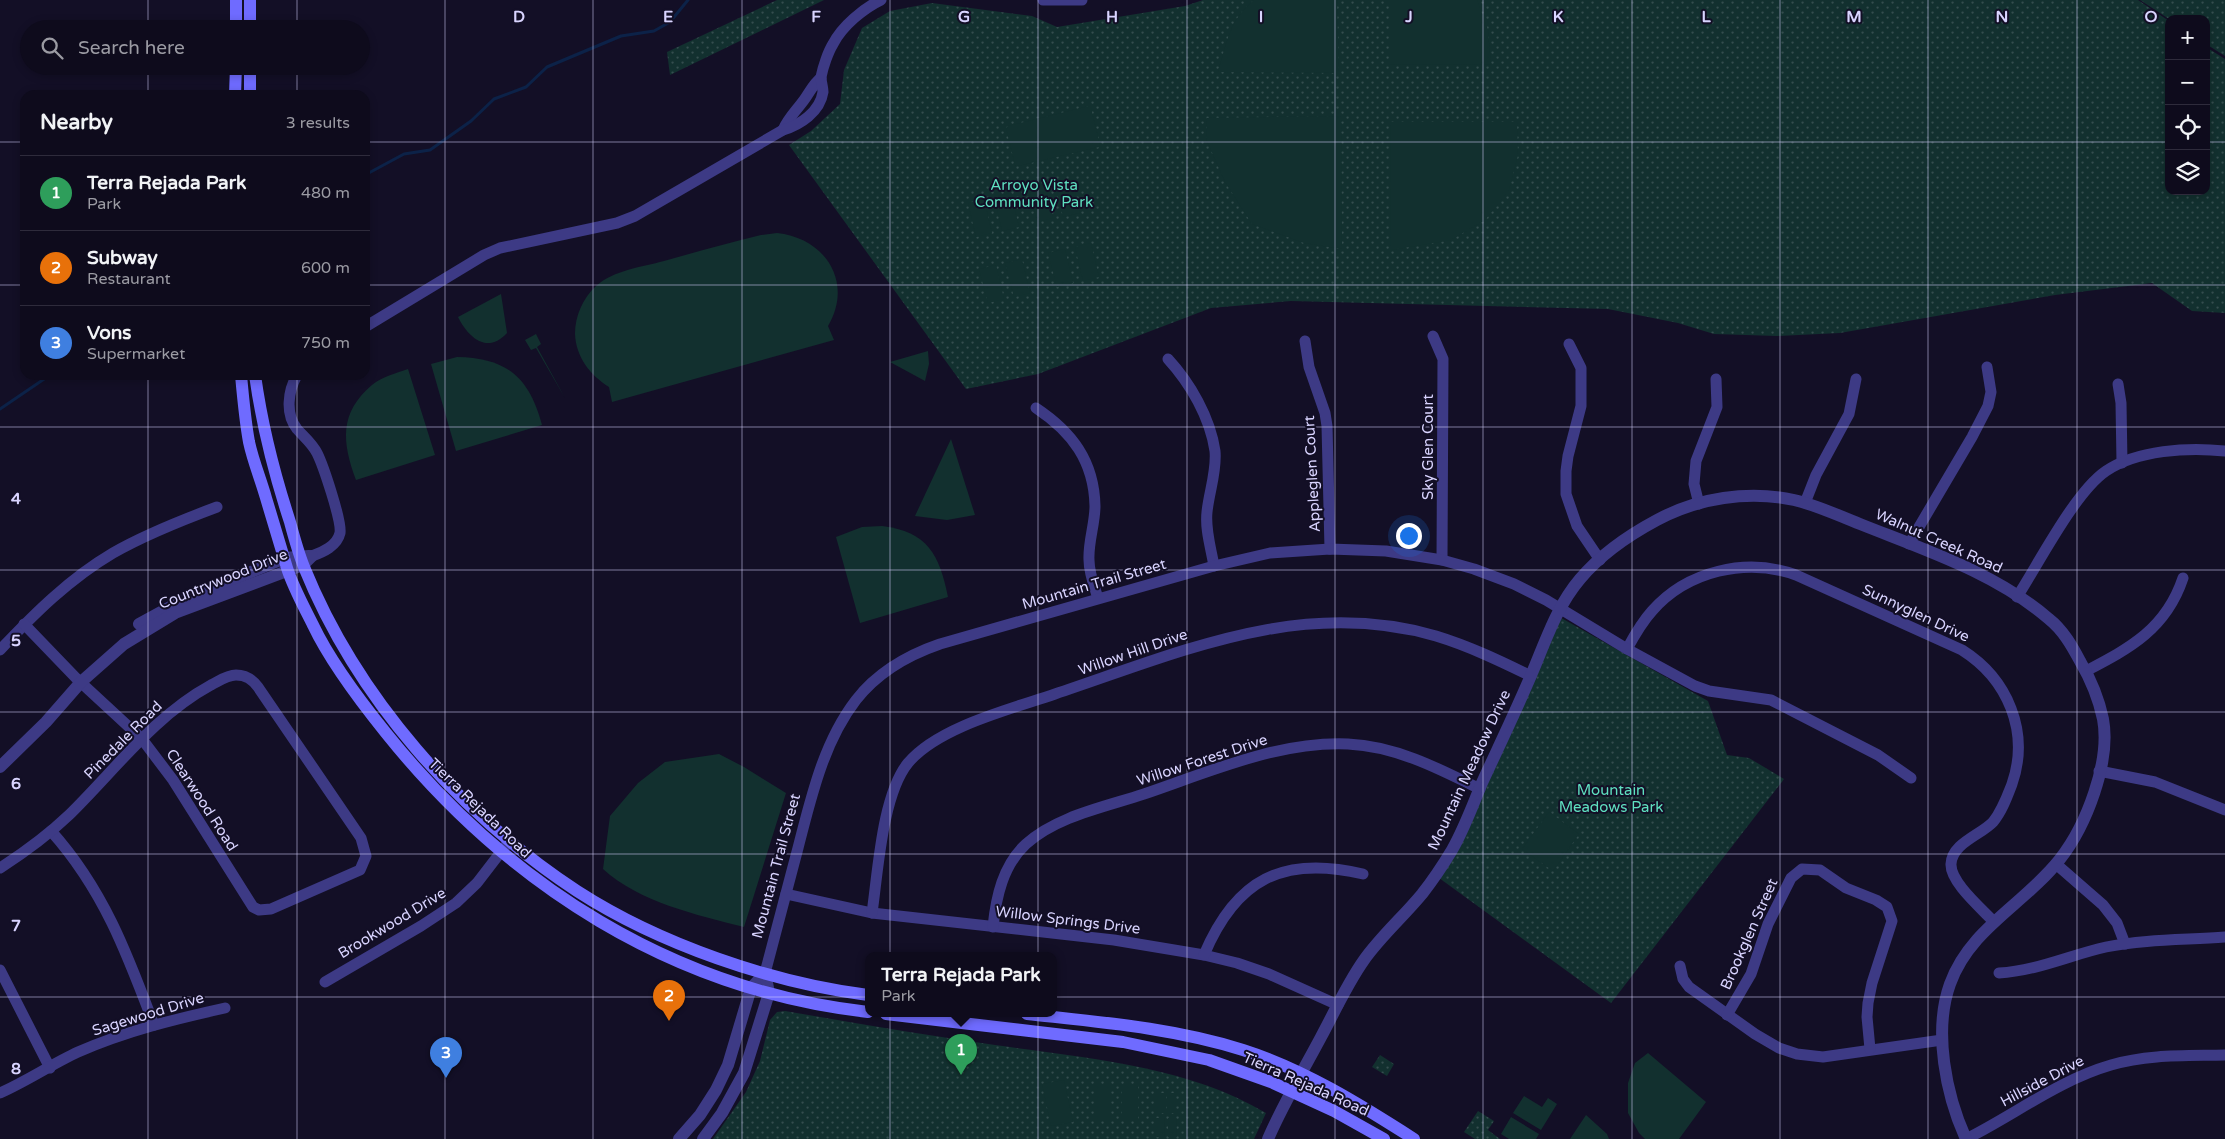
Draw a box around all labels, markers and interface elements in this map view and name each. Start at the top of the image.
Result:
text: D [513,7,525,27]
text: E [663,7,673,27]
text: F [811,7,821,27]
text: G [958,7,970,27]
text: H [1106,7,1118,27]
text: I [1259,7,1263,27]
text: J [1404,7,1413,27]
text: K [1553,7,1564,27]
text: L [1701,7,1711,27]
text: M [1846,7,1862,27]
text: N [1996,7,2008,27]
text: O [2145,7,2158,27]
map controls [2165,15,2210,195]
button: + [2165,15,2210,60]
search box [20,20,370,75]
icon: search [38,34,66,62]
text: Search here [78,37,185,59]
button: − [2165,60,2210,105]
button: locate [2165,105,2210,150]
text: Nearby [40,110,113,135]
text: 3 results [286,113,350,133]
button: layers [2165,150,2210,195]
text: Terra Rejada Park [87,172,246,194]
park label: Arroyo Vista Community Park [975,176,1093,211]
text: 1 [51,183,61,203]
text: 480 m [301,183,350,203]
text: Park [87,194,121,214]
text: Subway [87,247,158,269]
text: 2 [51,258,61,278]
text: 600 m [301,258,350,278]
text: Restaurant [87,269,171,289]
text: Vons [87,322,131,344]
text: 3 [51,333,61,353]
text: 750 m [301,333,350,353]
text: Supermarket [87,344,185,364]
street label: Sky Glen Court [1419,394,1437,500]
street label: Appleglen Court [1300,415,1324,533]
text: 4 [11,489,21,509]
street label: Walnut Creek Road [1873,505,2005,577]
your location [1396,523,1422,549]
street label: Countrywood Drive [156,545,290,613]
street label: Mountain Trail Street [1020,555,1168,613]
street label: Sunnyglen Drive [1860,580,1972,646]
street label: Willow Hill Drive [1076,625,1190,679]
text: 5 [11,631,21,651]
street label: Mountain Meadow Drive [1424,687,1514,853]
street label: Pinedale Road [80,697,166,783]
street label: Willow Forest Drive [1134,730,1270,790]
street label: Clearwood Road [162,746,242,854]
street label: Tierra Rejada Road [425,754,535,862]
text: 6 [11,774,21,794]
park label: Mountain Meadows Park [1559,781,1663,816]
street label: Mountain Trail Street [748,791,804,940]
street label: Brookglen Street [1716,875,1782,992]
street label: Brookwood Drive [335,884,449,962]
street label: Willow Springs Drive [995,902,1141,938]
text: 7 [11,916,21,936]
popup [865,952,1057,1017]
text: Terra Rejada Park [881,964,1041,986]
pin: 2 [653,980,685,1021]
text: Park [881,986,916,1006]
street label: Sagewood Drive [90,988,206,1040]
pin: 1 [945,1034,977,1075]
pin: 3 [430,1037,462,1078]
street label: Tierra Rejada Road [1240,1048,1372,1120]
street label: Hillside Drive [1997,1051,2087,1111]
text: 8 [11,1059,21,1079]

